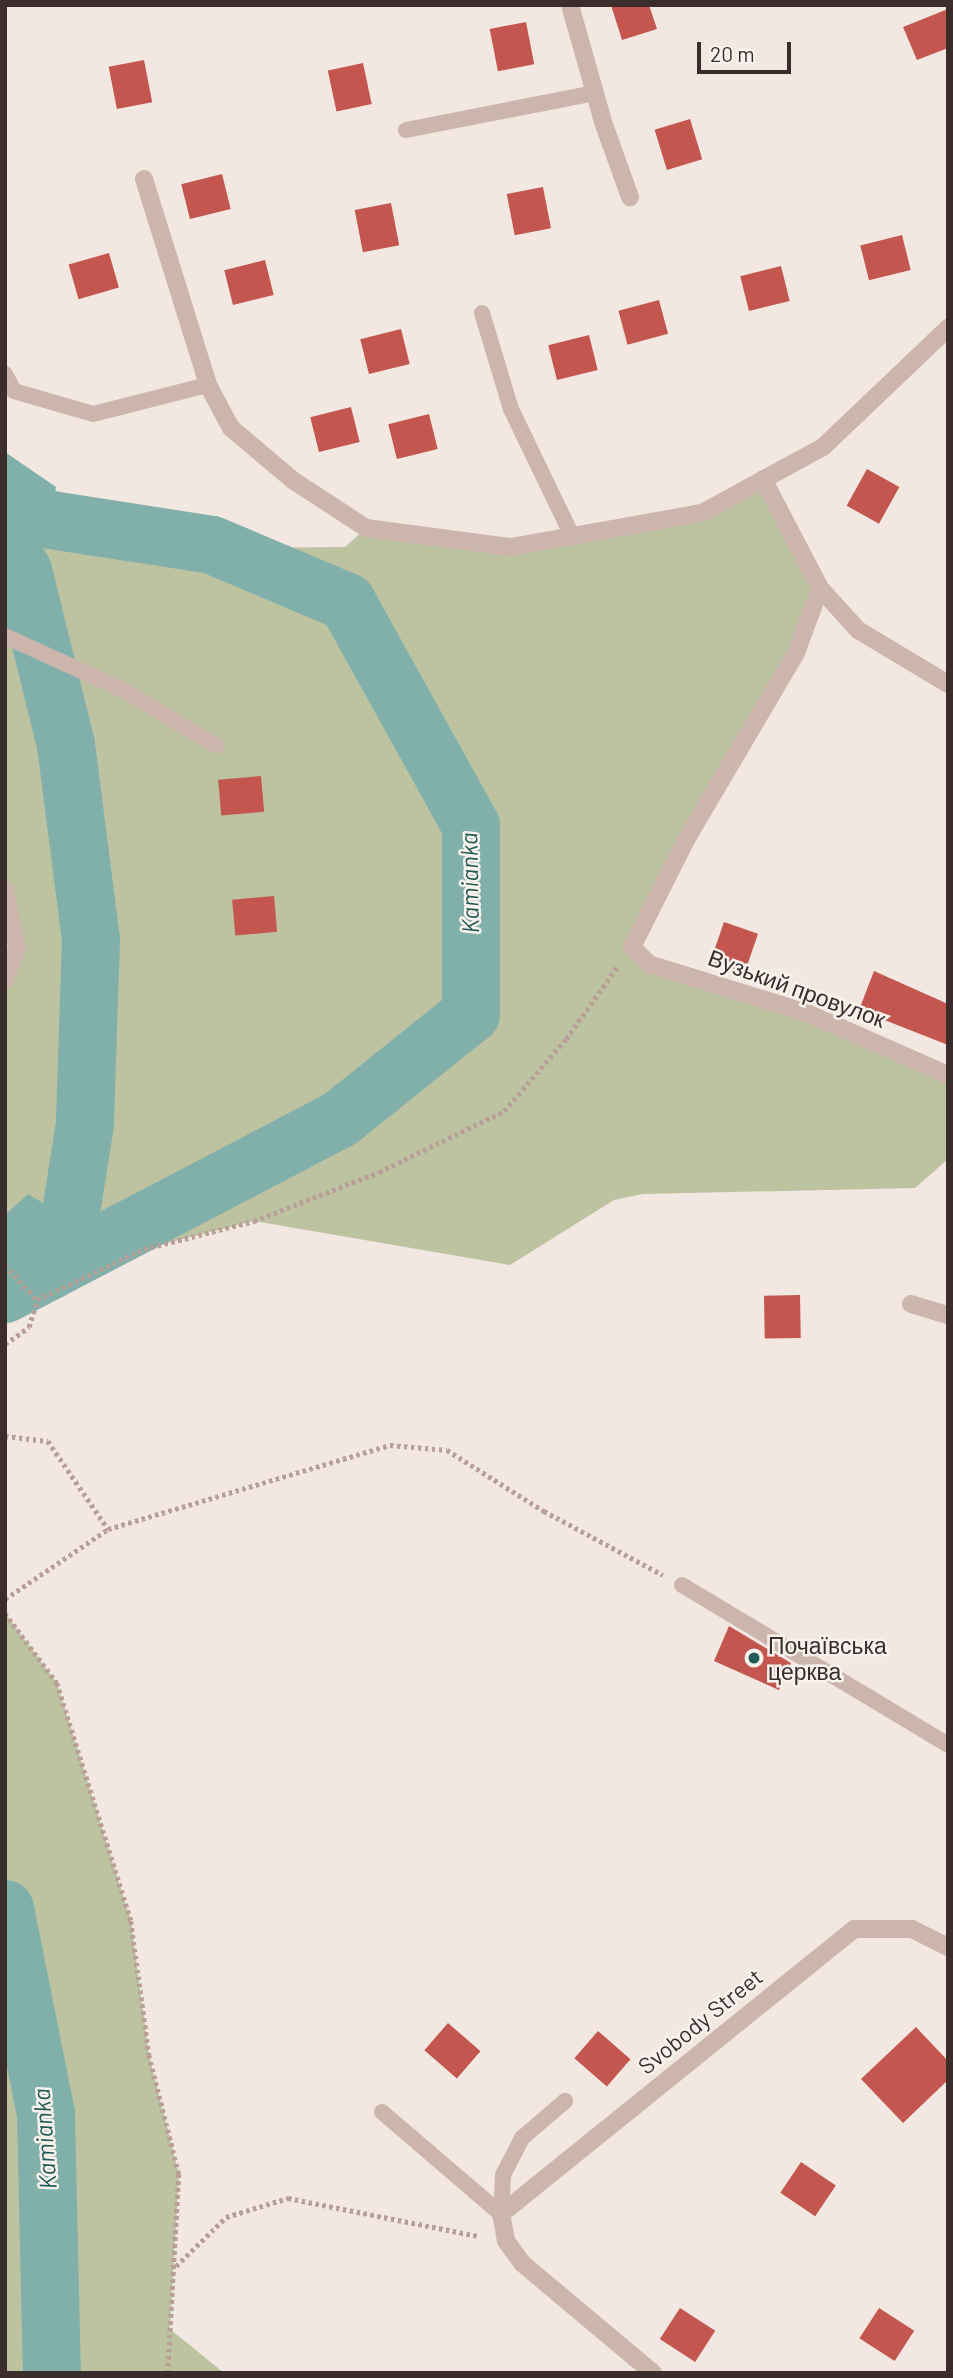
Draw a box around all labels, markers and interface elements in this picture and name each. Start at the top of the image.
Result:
scale bar [701,28,796,72]
text: 20 m [710,41,755,66]
water label: Kamianka [454,832,484,934]
street label: Вузький провулок [705,943,889,1033]
place label: Почаївська церква [768,1631,887,1685]
marker: Почаївська церква [746,1650,762,1666]
street label: Svobody Street [632,1962,768,2080]
water label: Kamianka [26,2088,62,2190]

